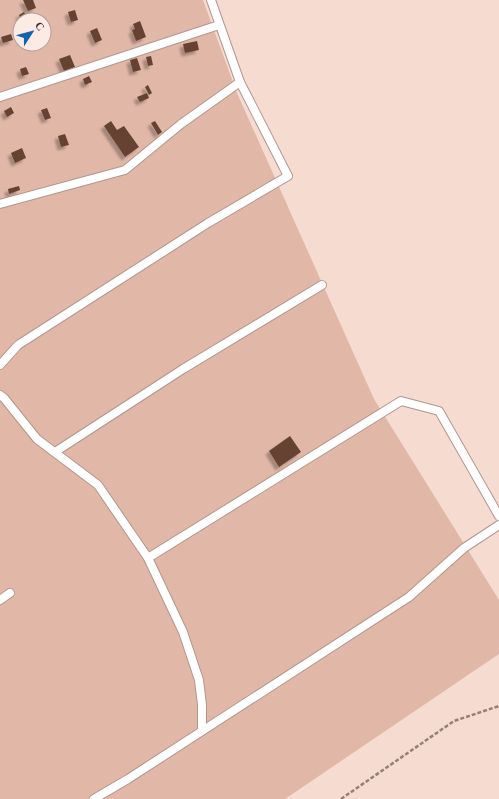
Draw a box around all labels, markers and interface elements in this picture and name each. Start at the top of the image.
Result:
north arrow [12,12,52,52]
text: С [33,19,47,33]

